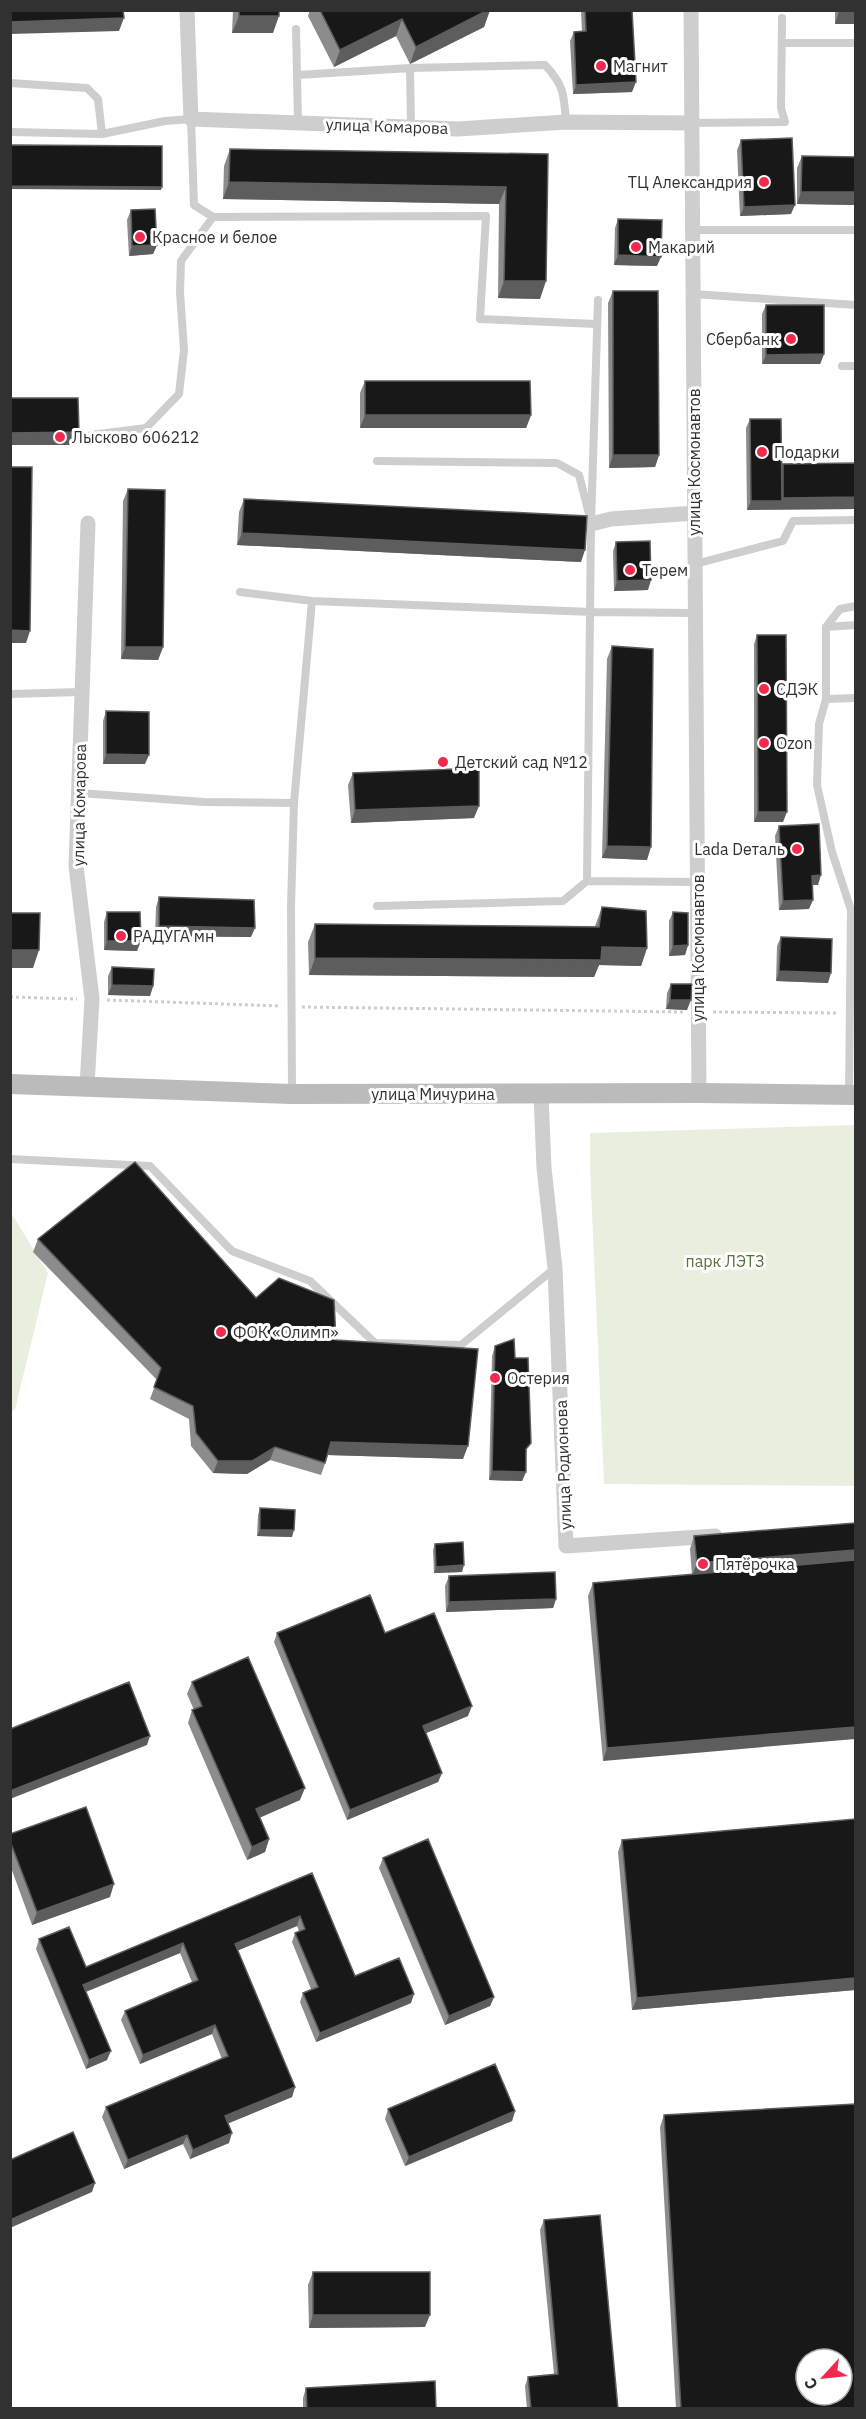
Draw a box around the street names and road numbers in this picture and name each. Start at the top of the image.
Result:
street label: улица Комарова [325,114,449,138]
street label: улица Космонавтов [684,388,704,536]
street label: улица Комарова [68,743,90,866]
street label: улица Космонавтов [688,874,708,1022]
street label: улица Мичурина [371,1084,495,1104]
street label: улица Родионова [551,1399,575,1530]

